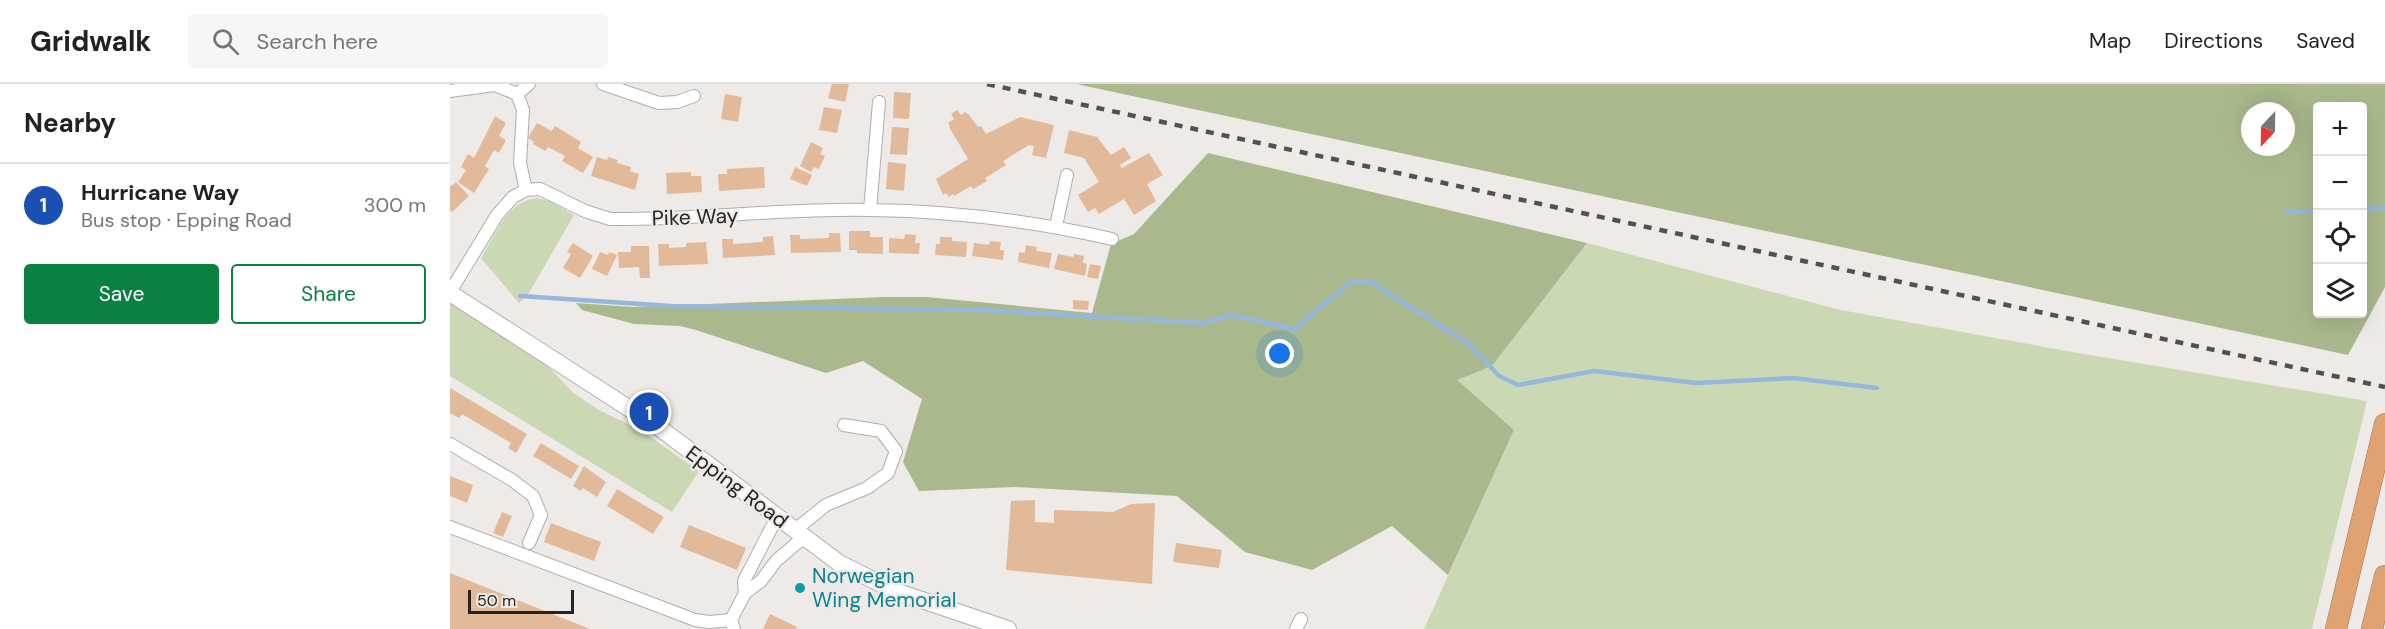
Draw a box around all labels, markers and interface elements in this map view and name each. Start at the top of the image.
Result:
search box [188,14,608,68]
text: Gridwalk [30,23,152,60]
icon: search [209,25,242,58]
text: Search here [257,27,378,56]
text: Map [2089,27,2131,55]
text: Directions [2164,27,2263,55]
text: Saved [2296,27,2355,55]
north arrow [2241,102,2295,156]
map controls [2313,102,2367,318]
button: + [2313,102,2367,156]
text: Nearby [24,106,116,140]
button: − [2313,156,2367,210]
text: Hurricane Way [81,178,239,207]
text: 1 [40,192,47,218]
text: 300 m [364,192,426,218]
street label: Pike Way [651,201,739,233]
text: Bus stop · Epping Road [81,207,292,233]
button: locate [2313,210,2367,264]
button: Save [24,264,219,324]
button: Share [231,264,426,324]
button: layers [2313,264,2367,318]
your location [1265,339,1294,368]
pin: 1 [630,390,668,434]
street label: Epping Road [680,439,794,535]
place label: Norwegian Wing Memorial [812,562,956,614]
marker: Norwegian Wing Memorial [793,581,807,595]
scale bar [468,587,574,614]
text: 50 m [477,590,516,611]

